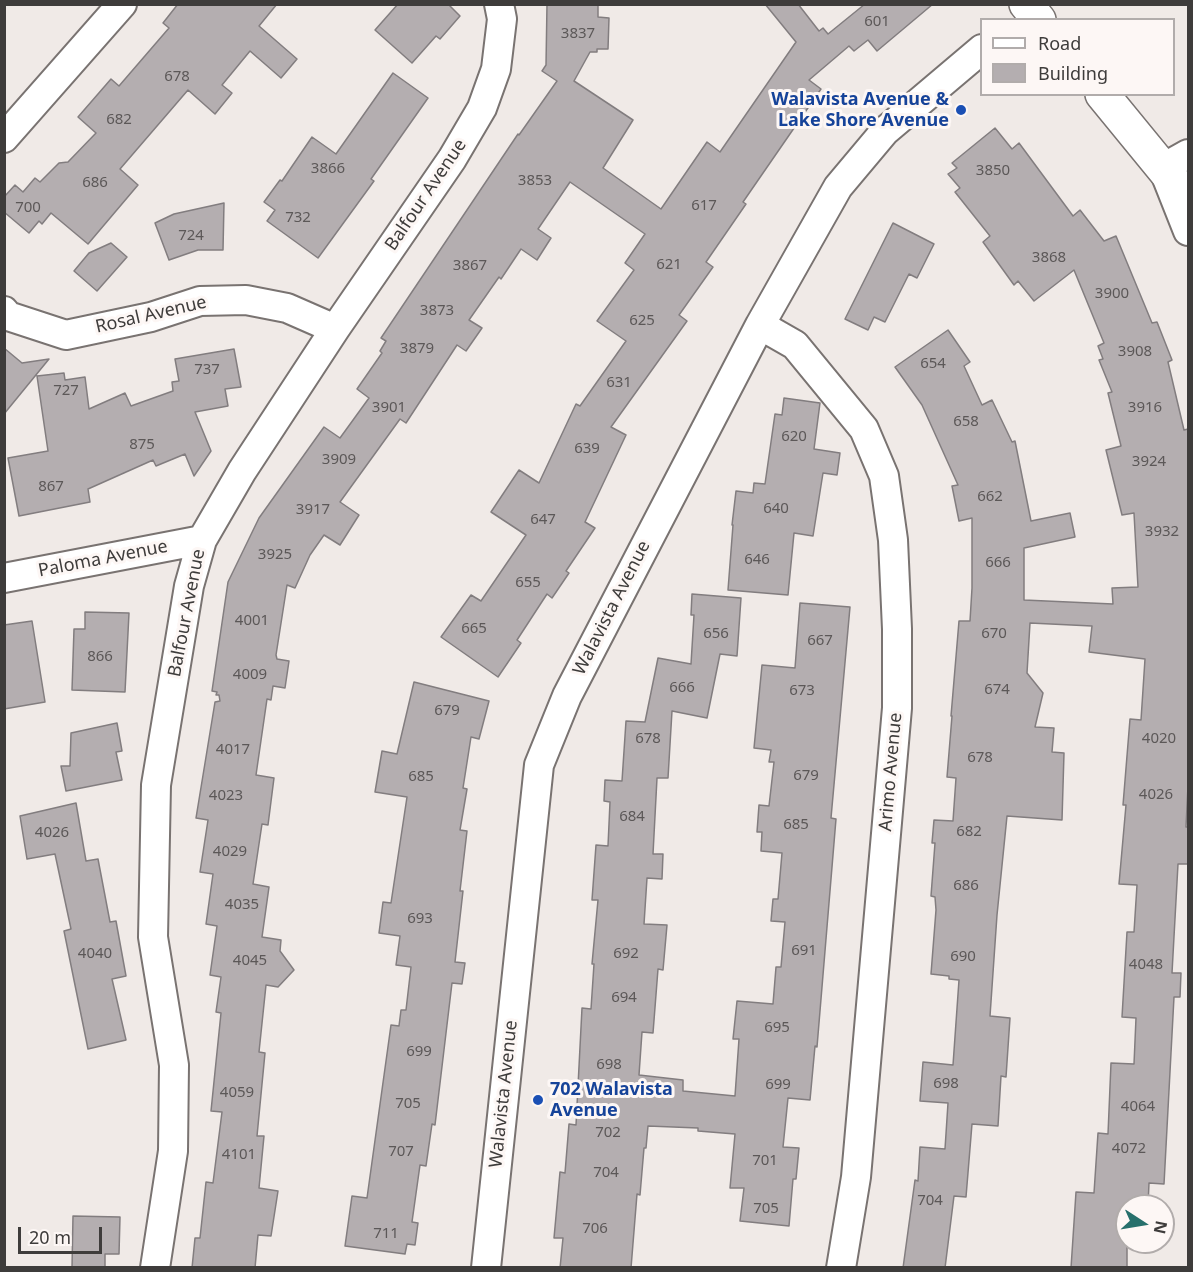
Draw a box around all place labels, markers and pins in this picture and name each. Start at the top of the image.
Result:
place label: Walavista Avenue & Lake Shore Avenue [771,89,949,132]
marker: Walavista Avenue & Lake Shore Avenue [954,103,968,117]
place label: 702 Walavista Avenue [550,1079,673,1122]
marker: 702 Walavista Avenue [531,1093,545,1107]

